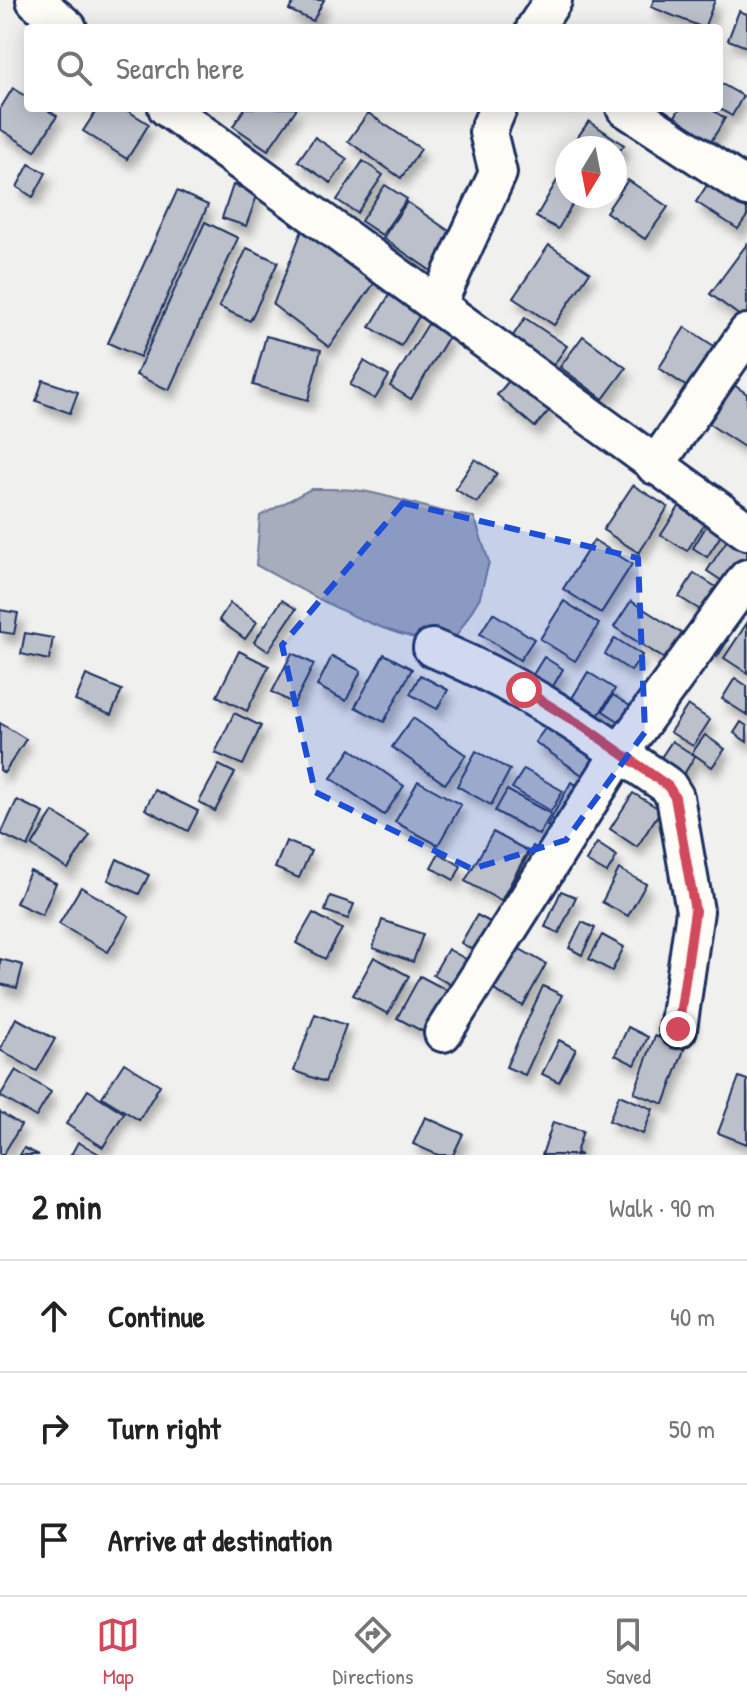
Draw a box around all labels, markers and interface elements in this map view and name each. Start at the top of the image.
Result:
search box [24,24,723,112]
icon: search [52,46,96,90]
text: Search here [116,48,244,88]
north arrow [555,136,627,208]
route start [506,672,542,708]
route end [660,1011,696,1047]
text: 2 min [32,1184,102,1230]
text: Walk · 90 m [609,1190,715,1225]
icon: ahead [32,1294,76,1338]
text: Continue [108,1296,205,1336]
text: 40 m [670,1299,715,1334]
icon: right [32,1406,76,1450]
text: Turn right [108,1408,221,1448]
text: 50 m [669,1411,715,1446]
icon: arrive [32,1518,76,1562]
text: Arrive at destination [108,1520,333,1560]
tab: Map [96,1613,140,1691]
tab: Directions [333,1613,414,1691]
tab: Saved [606,1613,651,1691]

